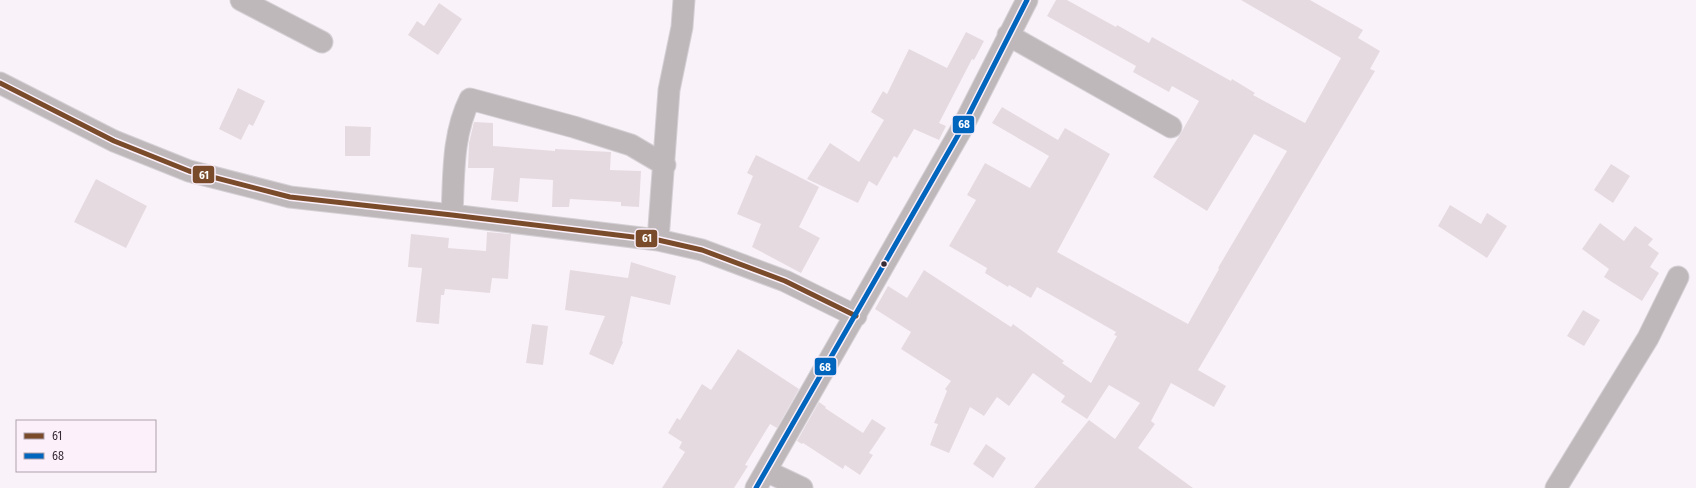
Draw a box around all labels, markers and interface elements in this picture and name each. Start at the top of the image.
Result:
line badge: 68 [952,115,975,134]
text: 68 [958,118,970,131]
line badge: 61 [192,165,215,184]
text: 61 [199,169,209,182]
line badge: 61 [635,229,658,248]
text: 61 [642,232,652,245]
unlabelled marker [879,259,889,269]
line badge: 68 [814,357,837,376]
text: 68 [819,361,831,374]
legend [16,420,156,472]
text: 61 [52,429,62,443]
text: 68 [52,449,64,463]

